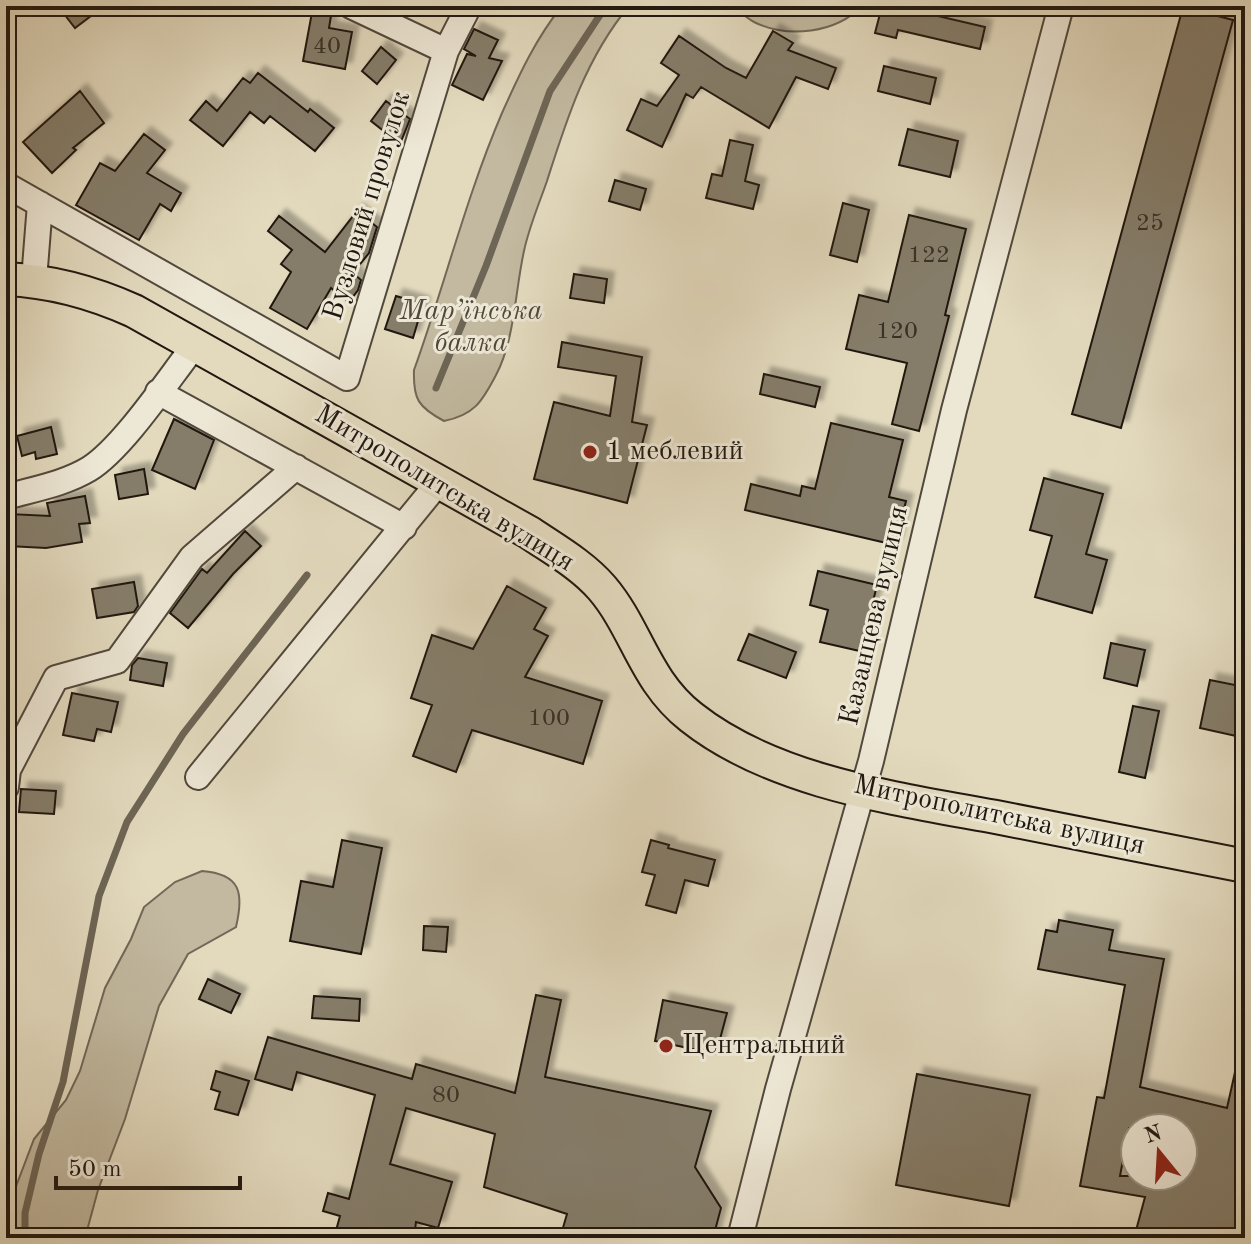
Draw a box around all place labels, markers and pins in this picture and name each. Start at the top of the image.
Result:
place label: 1 меблевий [606,438,744,466]
marker: 1 меблевий [581,443,599,461]
place label: Центральний [682,1032,845,1060]
marker: Центральний [657,1037,675,1055]

